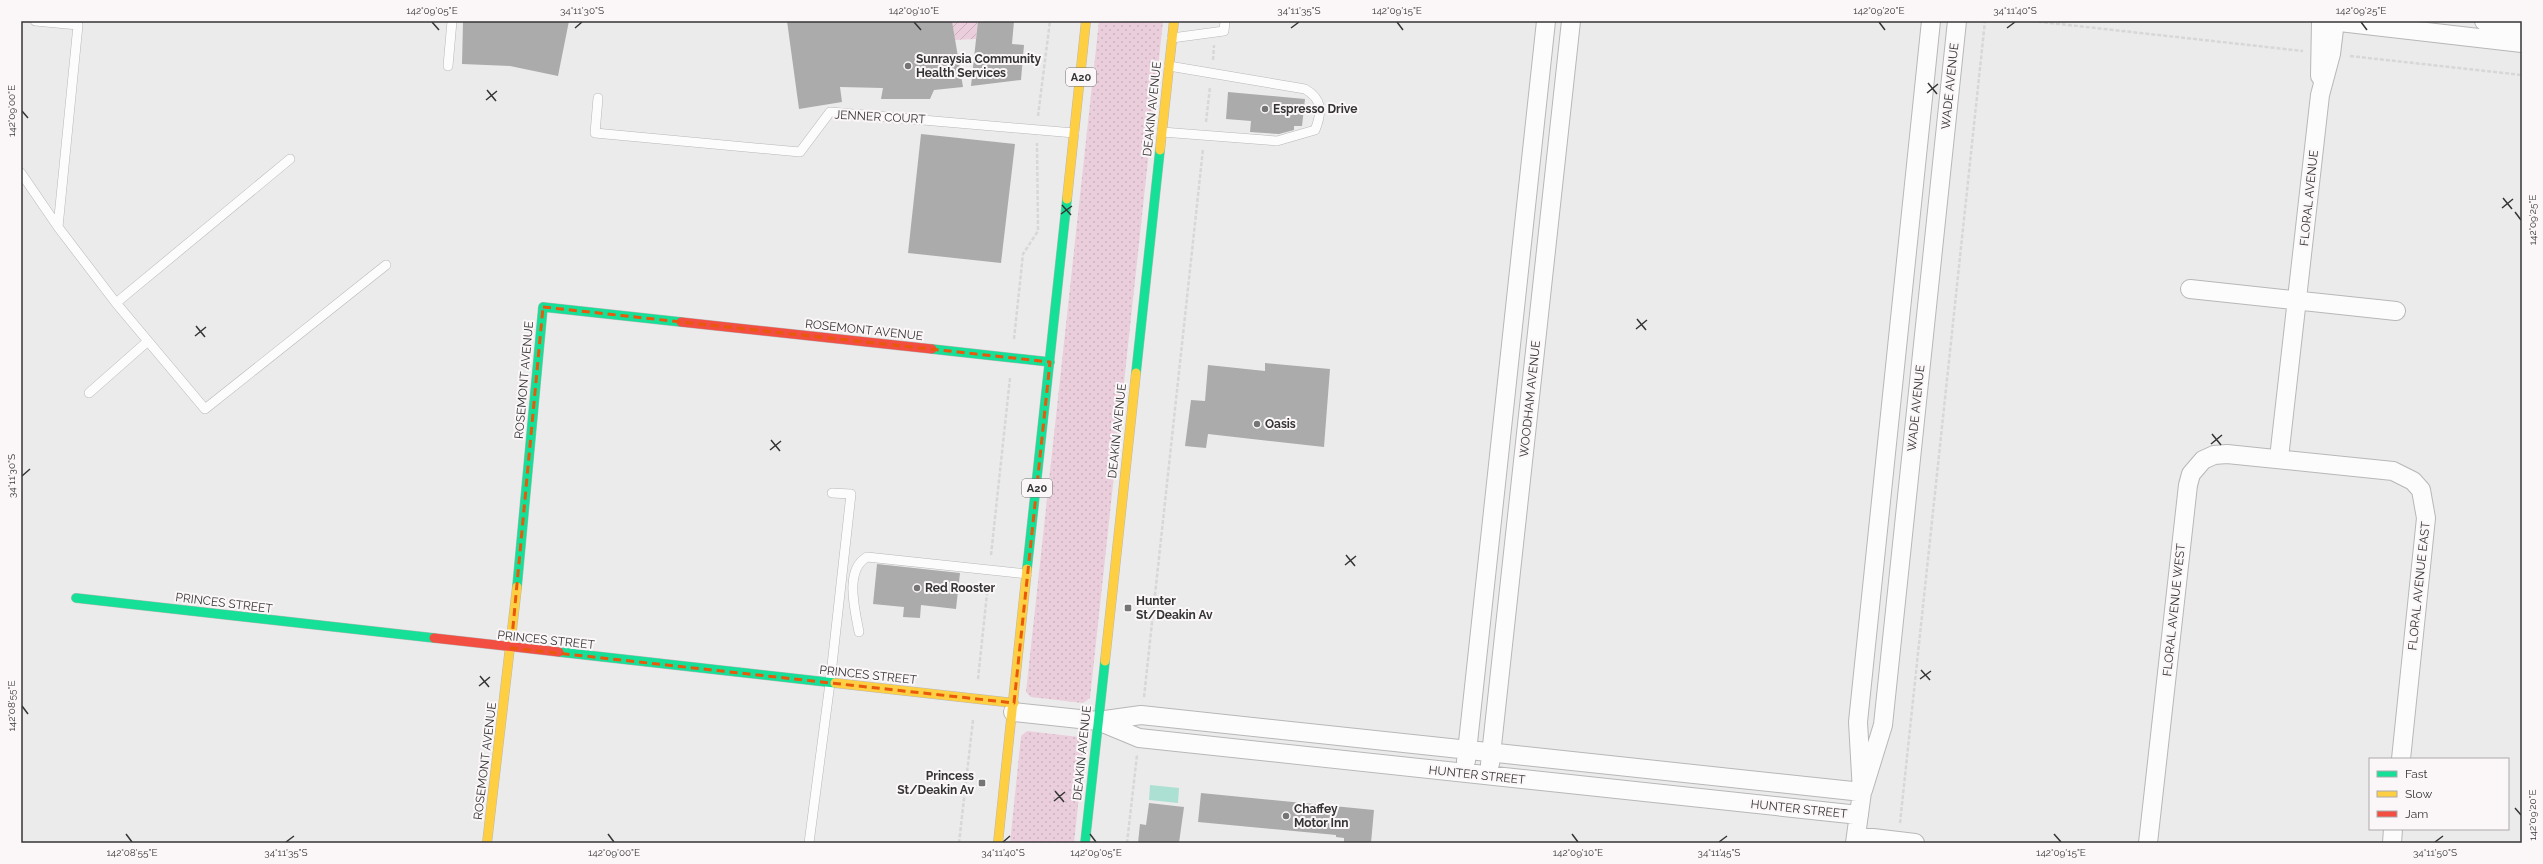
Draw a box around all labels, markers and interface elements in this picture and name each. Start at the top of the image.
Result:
text: 142°09'05"E [406,5,458,16]
text: 34°11'30"S [560,5,604,16]
text: 142°09'10"E [889,5,939,16]
text: 34°11'35"S [1277,5,1321,16]
text: 142°09'15"E [1372,5,1422,16]
text: 142°09'20"E [1853,5,1905,16]
text: 34°11'40"S [1993,5,2037,16]
text: 142°09'25"E [2336,5,2386,16]
street label: WADE AVENUE [1938,42,1962,130]
place label: Sunraysia Community Health Services [916,52,1042,80]
marker: Sunraysia Community Health Services [903,61,913,71]
street label: DEAKIN AVENUE [1140,61,1164,157]
road number: A20 [1066,68,1096,86]
text: 142°09'00"E [6,85,17,137]
place label: Espresso Drive [1273,102,1357,116]
marker: Espresso Drive [1260,104,1270,114]
street label: JENNER COURT [834,108,927,126]
street label: FLORAL AVENUE [2297,149,2321,247]
text: 142°09'25"E [2527,195,2538,245]
street label: ROSEMONT AVENUE [804,317,924,343]
street label: ROSEMONT AVENUE [512,320,536,440]
street label: WOODHAM AVENUE [1517,340,1543,458]
street label: WADE AVENUE [1904,364,1928,452]
street label: DEAKIN AVENUE [1105,383,1129,479]
place label: Oasis [1265,417,1296,431]
marker: Oasis [1252,419,1262,429]
text: 34°11'30"S [6,454,17,498]
road number: A20 [1022,479,1052,497]
street label: FLORAL AVENUE EAST [2405,520,2433,651]
street label: FLORAL AVENUE WEST [2160,542,2188,677]
place label: Red Rooster [925,581,995,595]
marker: Red Rooster [912,583,922,593]
street label: PRINCES STREET [175,590,274,616]
place label: Hunter St/Deakin Av [1136,594,1213,622]
marker: Hunter St/Deakin Av [1123,603,1133,613]
street label: PRINCES STREET [497,628,596,652]
street label: PRINCES STREET [819,663,918,687]
text: 142°08'55"E [6,680,17,732]
street label: ROSEMONT AVENUE [471,701,499,821]
street label: DEAKIN AVENUE [1070,705,1094,801]
legend [2369,758,2509,830]
street label: HUNTER STREET [1428,763,1527,787]
text: Fast [2405,767,2428,781]
place label: Princess St/Deakin Av [897,769,974,797]
marker: Princess St/Deakin Av [977,778,987,788]
text: Slow [2405,787,2432,801]
text: 142°09'20"E [2527,789,2538,841]
street label: HUNTER STREET [1750,797,1849,821]
place label: Chaffey Motor Inn [1294,802,1348,830]
text: Jam [2405,807,2428,821]
marker: Chaffey Motor Inn [1281,811,1291,821]
text: 142°08'55"E [106,847,158,858]
text: 34°11'35"S [264,847,308,858]
text: 142°09'00"E [588,847,640,858]
text: 34°11'40"S [981,847,1025,858]
text: 142°09'05"E [1070,847,1122,858]
text: 142°09'10"E [1553,847,1603,858]
text: 34°11'45"S [1698,847,1740,858]
text: 142°09'15"E [2036,847,2086,858]
text: 34°11'50"S [2413,847,2457,858]

